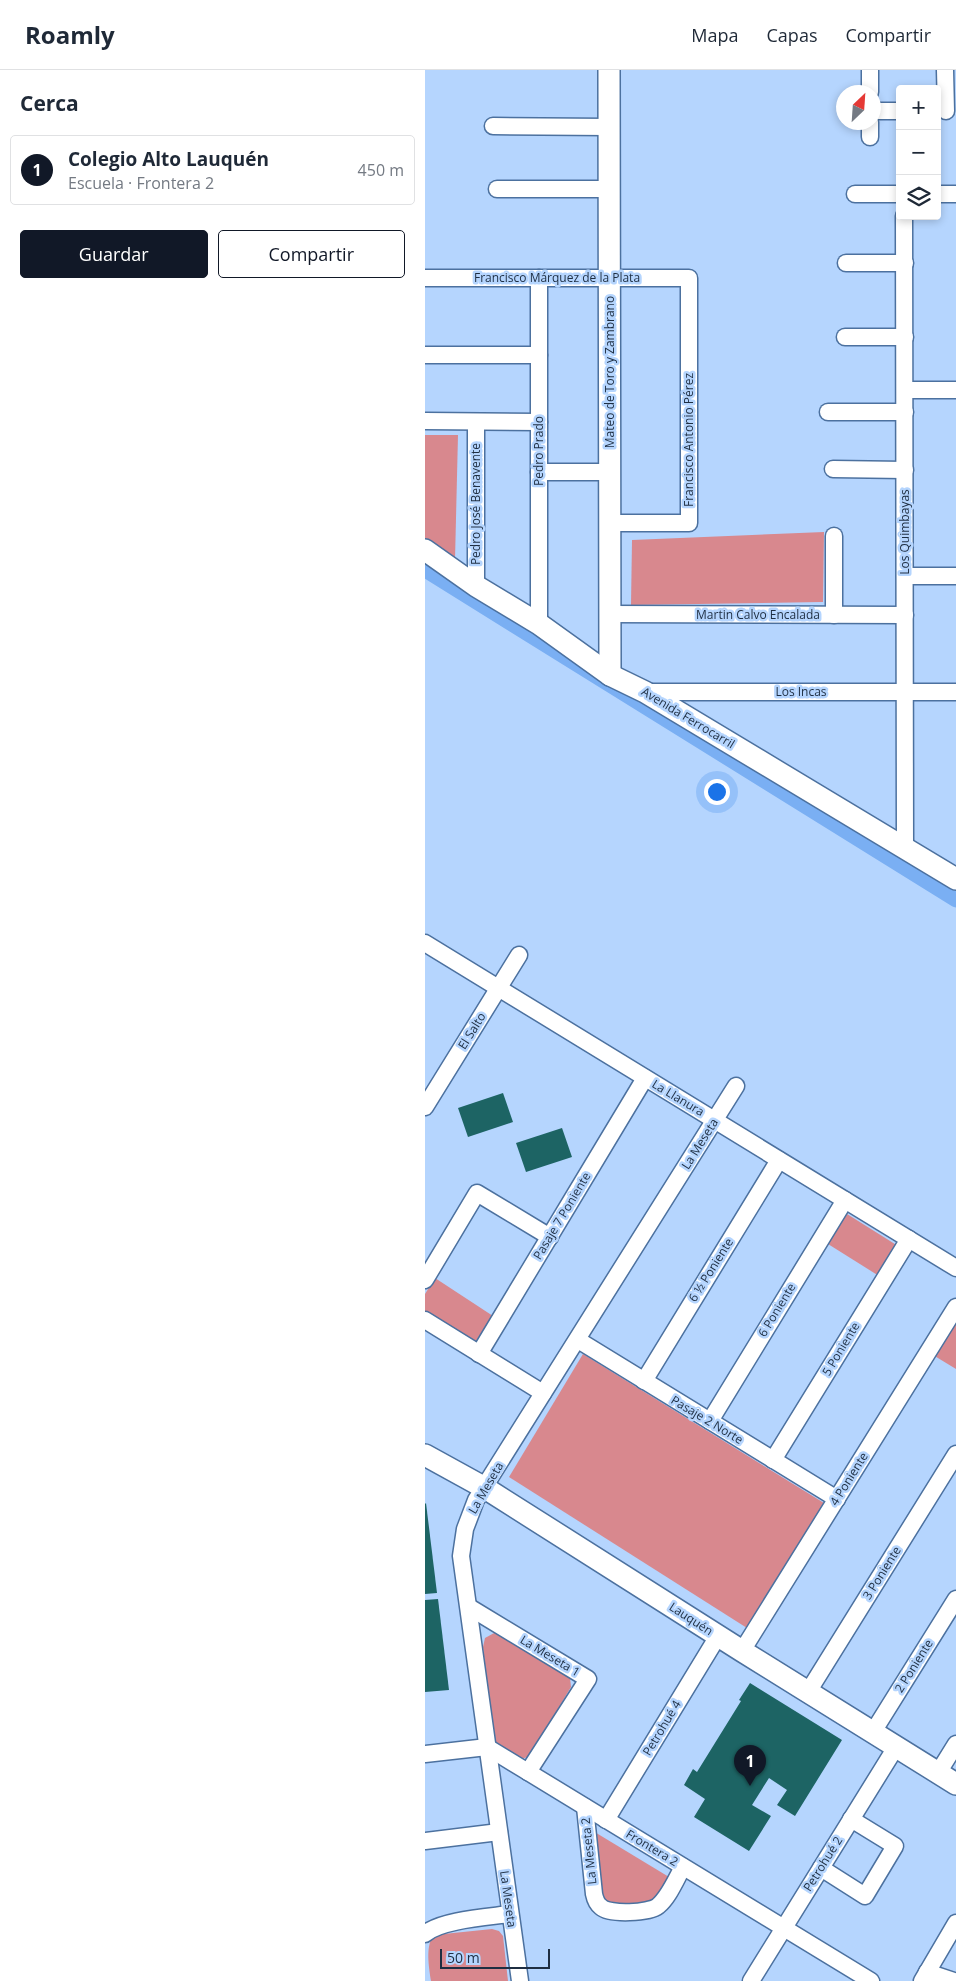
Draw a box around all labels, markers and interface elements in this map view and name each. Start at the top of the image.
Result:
text: Roamly [25,18,115,51]
text: Mapa [691,23,739,47]
text: Capas [767,23,817,47]
text: Compartir [845,23,931,47]
north arrow [836,85,881,130]
map controls [896,85,941,220]
button: + [896,85,941,130]
text: Cerca [20,89,79,117]
button: − [896,130,941,175]
text: Colegio Alto Lauquén [68,146,269,172]
text: 1 [32,159,42,181]
text: 450 m [358,159,404,181]
text: Escuela · Frontera 2 [68,172,214,194]
button: layers [896,175,941,220]
button: Guardar [20,230,208,278]
button: Compartir [218,230,405,278]
street label: Francisco Márquez de la Plata [474,269,640,286]
street label: Mateo de Toro y Zambrano [601,296,618,448]
street label: Francisco Antonio Pérez [680,373,697,507]
street label: Pedro Prado [530,416,547,486]
street label: Pedro José Benavente [467,443,484,565]
street label: Los Quimbayas [896,489,913,575]
street label: Martin Calvo Encalada [696,606,820,623]
street label: Avenida Ferrocarril [638,683,738,752]
street label: Los Incas [775,683,827,700]
your location [704,779,730,805]
street label: El Salto [454,1009,490,1052]
street label: La Llanura [649,1075,708,1120]
street label: La Meseta [677,1115,722,1172]
street label: Pasaje 7 Poniente [529,1169,595,1263]
street label: 6 ½ Poniente [684,1234,737,1305]
street label: 6 Poniente [754,1279,799,1340]
street label: 5 Poniente [818,1318,863,1379]
street label: Pasaje 2 Norte [668,1391,747,1448]
street label: 4 Poniente [825,1449,872,1509]
street label: La Meseta [464,1459,507,1517]
street label: 3 Poniente [858,1543,905,1603]
street label: Lauquén [666,1598,716,1639]
street label: La Meseta 1 [517,1631,583,1680]
street label: 2 Poniente [890,1636,937,1696]
street label: Petrohué 4 [638,1697,685,1759]
pin: 1 [734,1745,766,1786]
street label: La Meseta 2 [577,1817,600,1885]
street label: Frontera 2 [623,1825,682,1870]
street label: Petrohué 2 [799,1833,846,1894]
street label: La Meseta [496,1870,521,1928]
scale bar [440,1946,550,1969]
text: 50 m [447,1948,480,1967]

